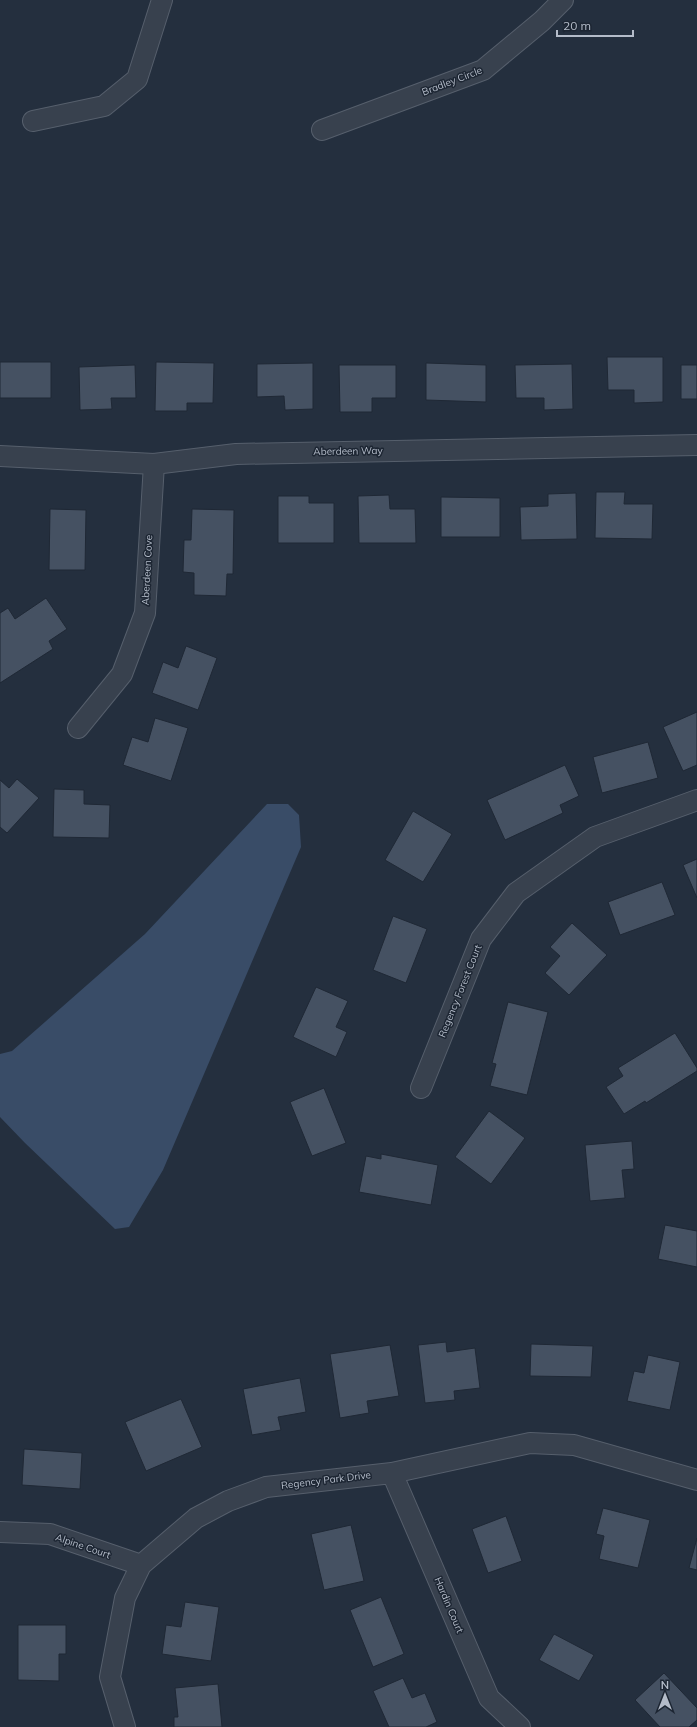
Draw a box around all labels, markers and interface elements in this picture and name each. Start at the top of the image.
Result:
scale bar [557,12,633,38]
text: 20 m [563,18,591,33]
street label: Bradley Circle [420,64,484,98]
street label: Aberdeen Way [313,444,384,458]
street label: Aberdeen Cove [139,534,155,606]
street label: Regency Forest Court [435,942,485,1039]
street label: Regency Park Drive [280,1468,372,1492]
street label: Alpine Court [54,1531,113,1562]
street label: Hardin Court [431,1575,467,1635]
north arrow [645,1675,685,1715]
text: N [661,1678,669,1692]

